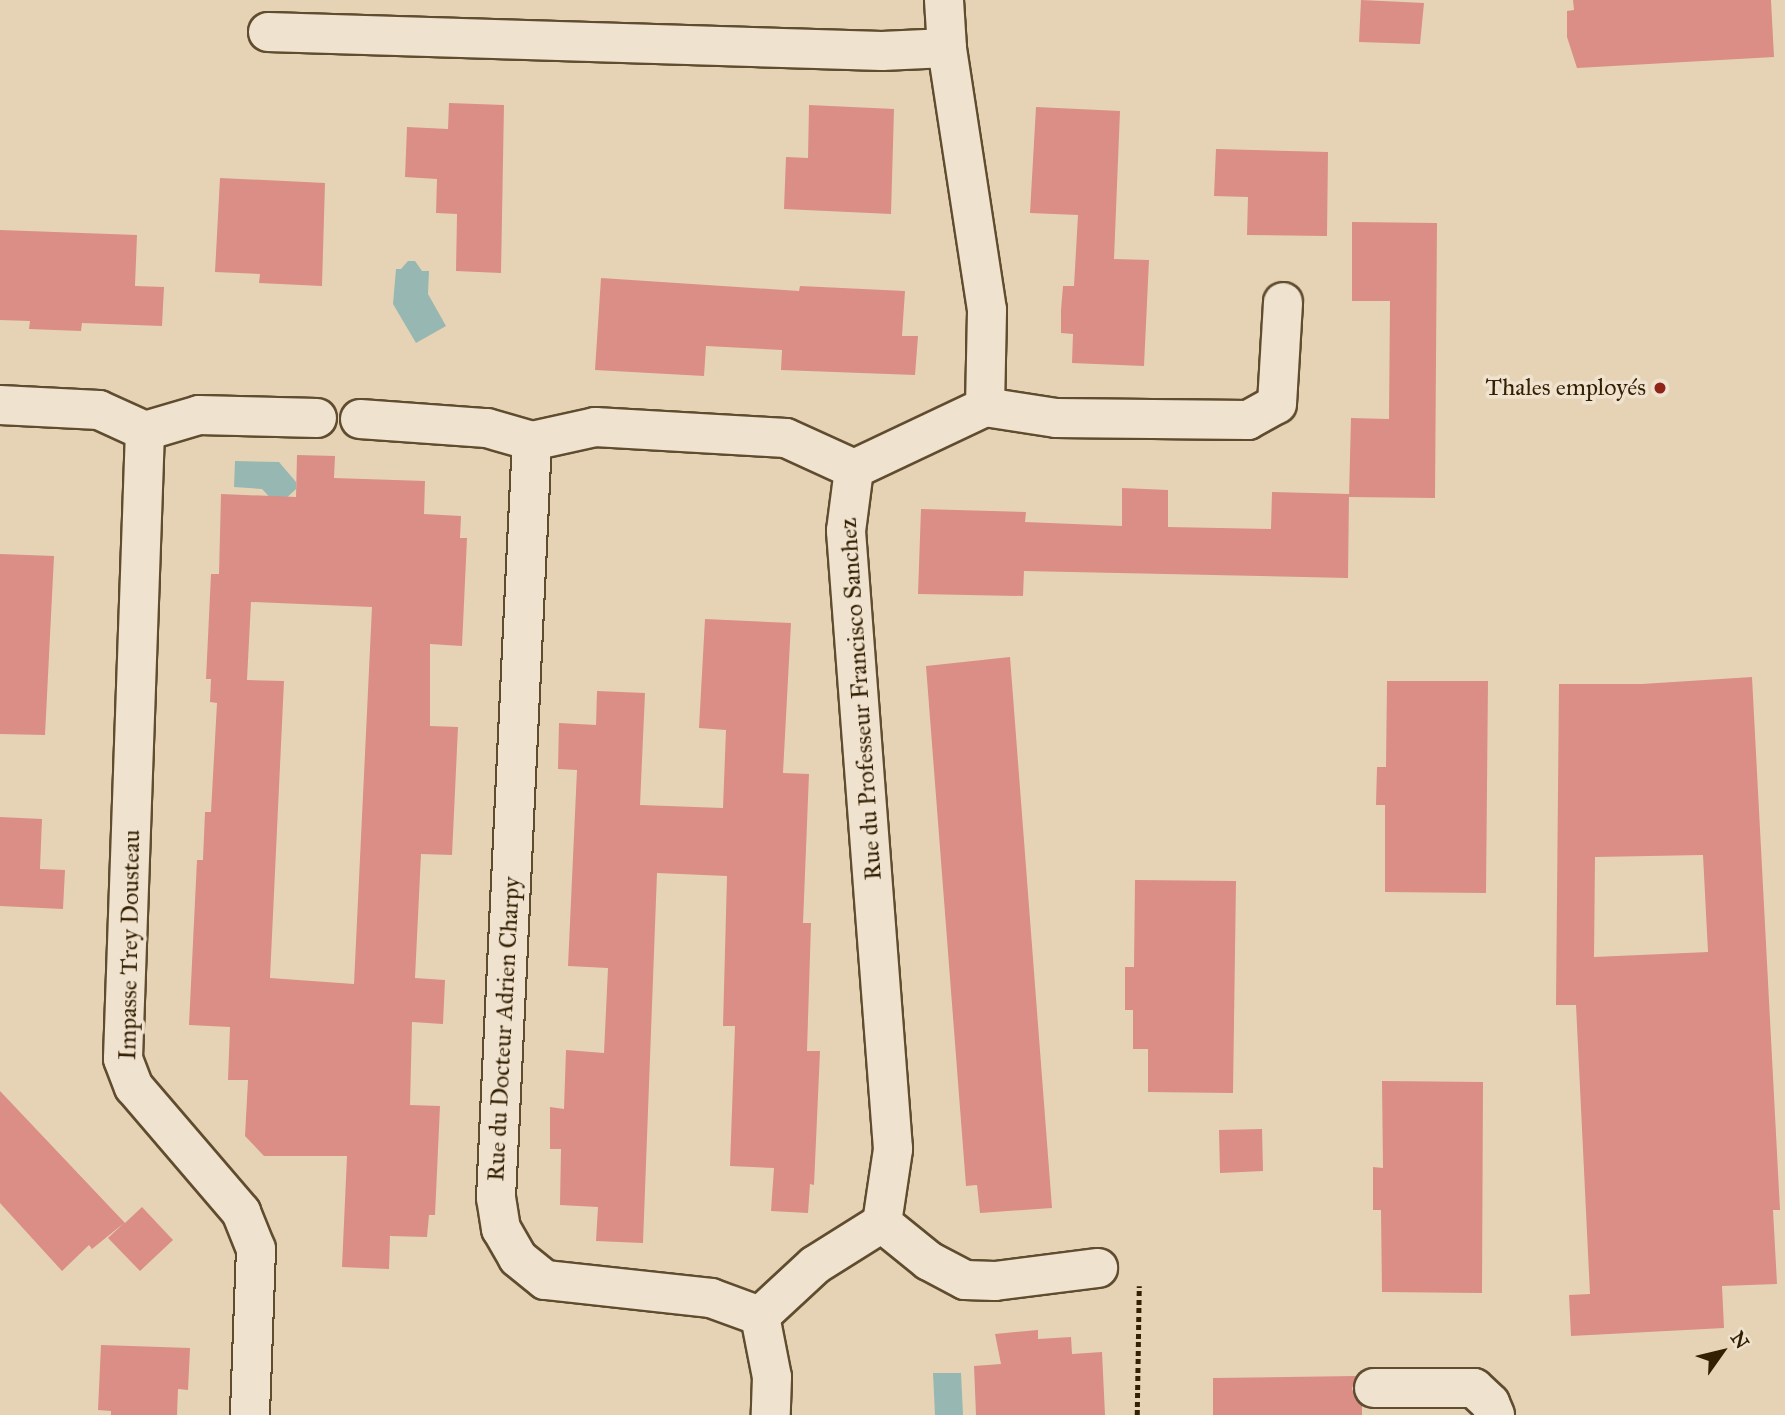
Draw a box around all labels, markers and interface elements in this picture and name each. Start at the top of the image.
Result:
place label: Thales employés [1486,374,1646,402]
marker: Thales employés [1652,380,1668,396]
street label: Rue du Professeur Francisco Sanchez [834,517,888,881]
street label: Impasse Trey Dousteau [114,830,146,1060]
street label: Rue du Docteur Adrien Charpy [482,876,526,1182]
north arrow [1687,1317,1757,1387]
text: N [1726,1327,1754,1353]

